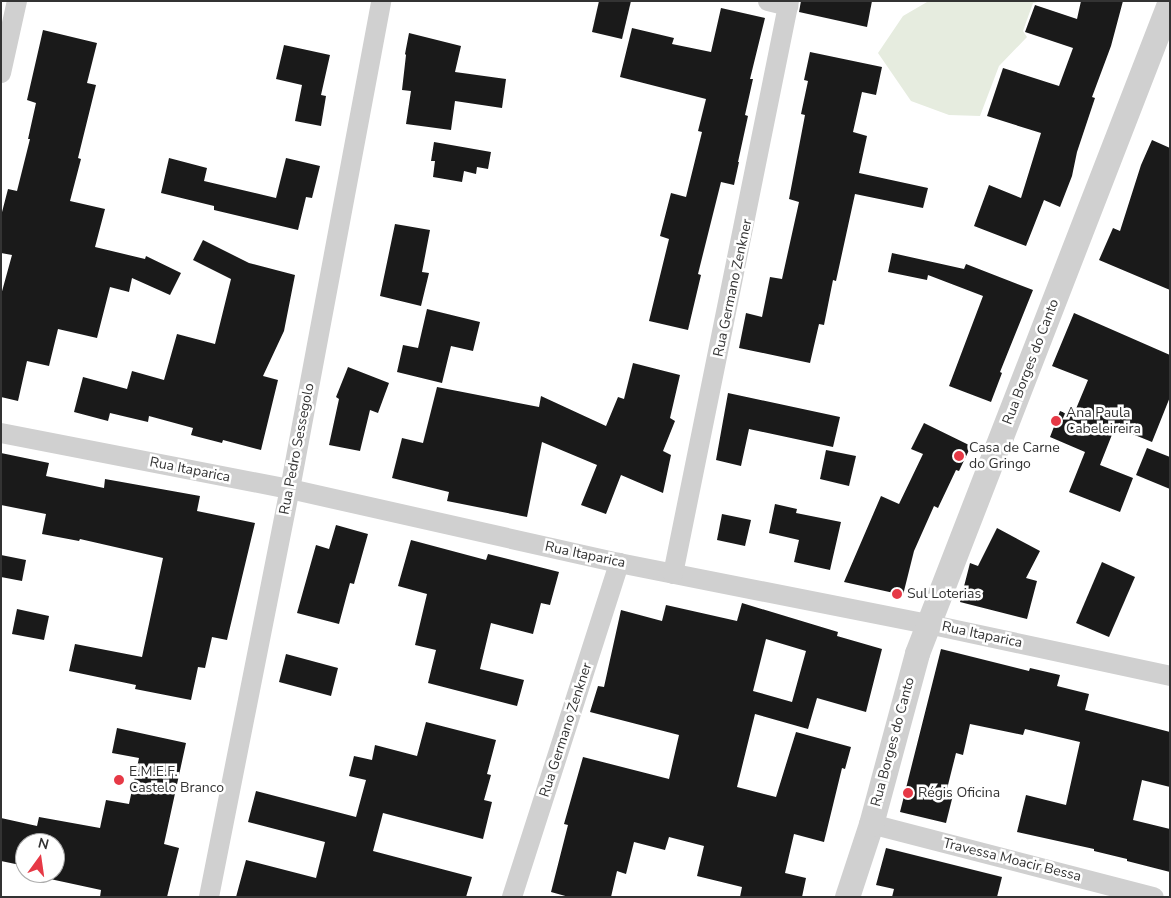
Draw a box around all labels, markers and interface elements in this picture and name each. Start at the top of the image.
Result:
street label: Rua Germano Zenkner [710,218,756,358]
street label: Rua Borges do Canto [999,297,1063,427]
street label: Rua Pedro Sessegolo [276,382,318,516]
place label: Ana Paula Cabeleireira [1066,405,1141,438]
marker: Ana Paula Cabeleireira [1050,415,1062,427]
place label: Casa de Carne do Gringo [969,440,1060,472]
marker: Casa de Carne do Gringo [953,450,965,462]
street label: Rua Itaparica [148,454,232,486]
street label: Rua Itaparica [543,538,627,572]
place label: Sul Loterias [907,586,981,602]
marker: Sul Loterias [891,588,903,600]
street label: Rua Itaparica [940,618,1024,652]
street label: Rua Germano Zenkner [536,661,596,799]
street label: Rua Borges do Canto [868,676,918,808]
place label: E.M.E.F. Castelo Branco [129,764,224,796]
marker: E.M.E.F. Castelo Branco [113,774,125,786]
place label: Régis Oficina [918,785,1000,801]
marker: Régis Oficina [902,787,914,799]
north arrow [15,833,65,883]
text: N [36,833,51,854]
street label: Travessa Moacir Bessa [941,835,1083,885]

